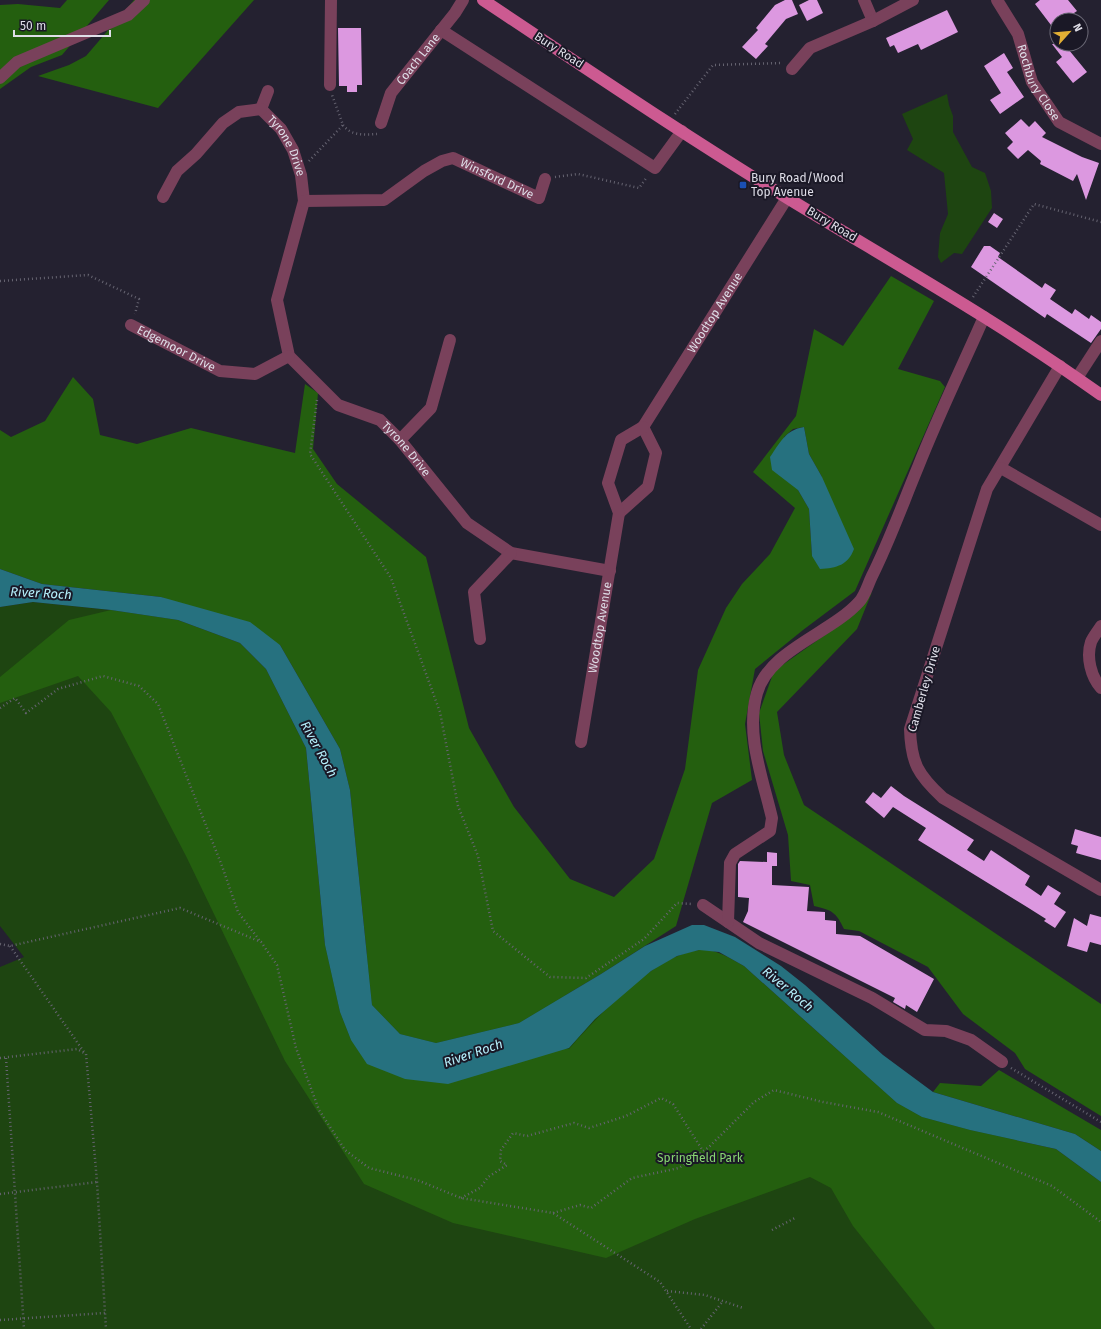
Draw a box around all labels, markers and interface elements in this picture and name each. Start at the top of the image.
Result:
scale bar [14,12,110,38]
north arrow [1049,12,1089,52]
text: 50 m [20,19,46,33]
text: N [1070,21,1085,34]
street label: Bury Road [532,29,586,71]
street label: Coach Lane [393,31,443,88]
street label: Rochbury Close [1014,43,1063,123]
street label: Tyrone Drive [264,112,308,178]
street label: Winsford Drive [458,155,536,202]
place label: Bury Road/Wood Top Avenue [751,171,844,199]
marker: Bury Road/Wood Top Avenue [738,180,748,190]
street label: Bury Road [805,204,859,244]
street label: Woodtop Avenue [684,270,745,356]
street label: Edgemoor Drive [135,322,218,374]
street label: Tyrone Drive [379,419,434,479]
street label: Woodtop Avenue [586,581,614,674]
water label: River Roch [10,584,72,602]
street label: Camberley Drive [905,644,943,734]
water label: River Roch [298,718,340,780]
water label: River Roch [760,963,816,1015]
water label: River Roch [441,1036,505,1070]
park label: Springfield Park [657,1151,744,1165]

